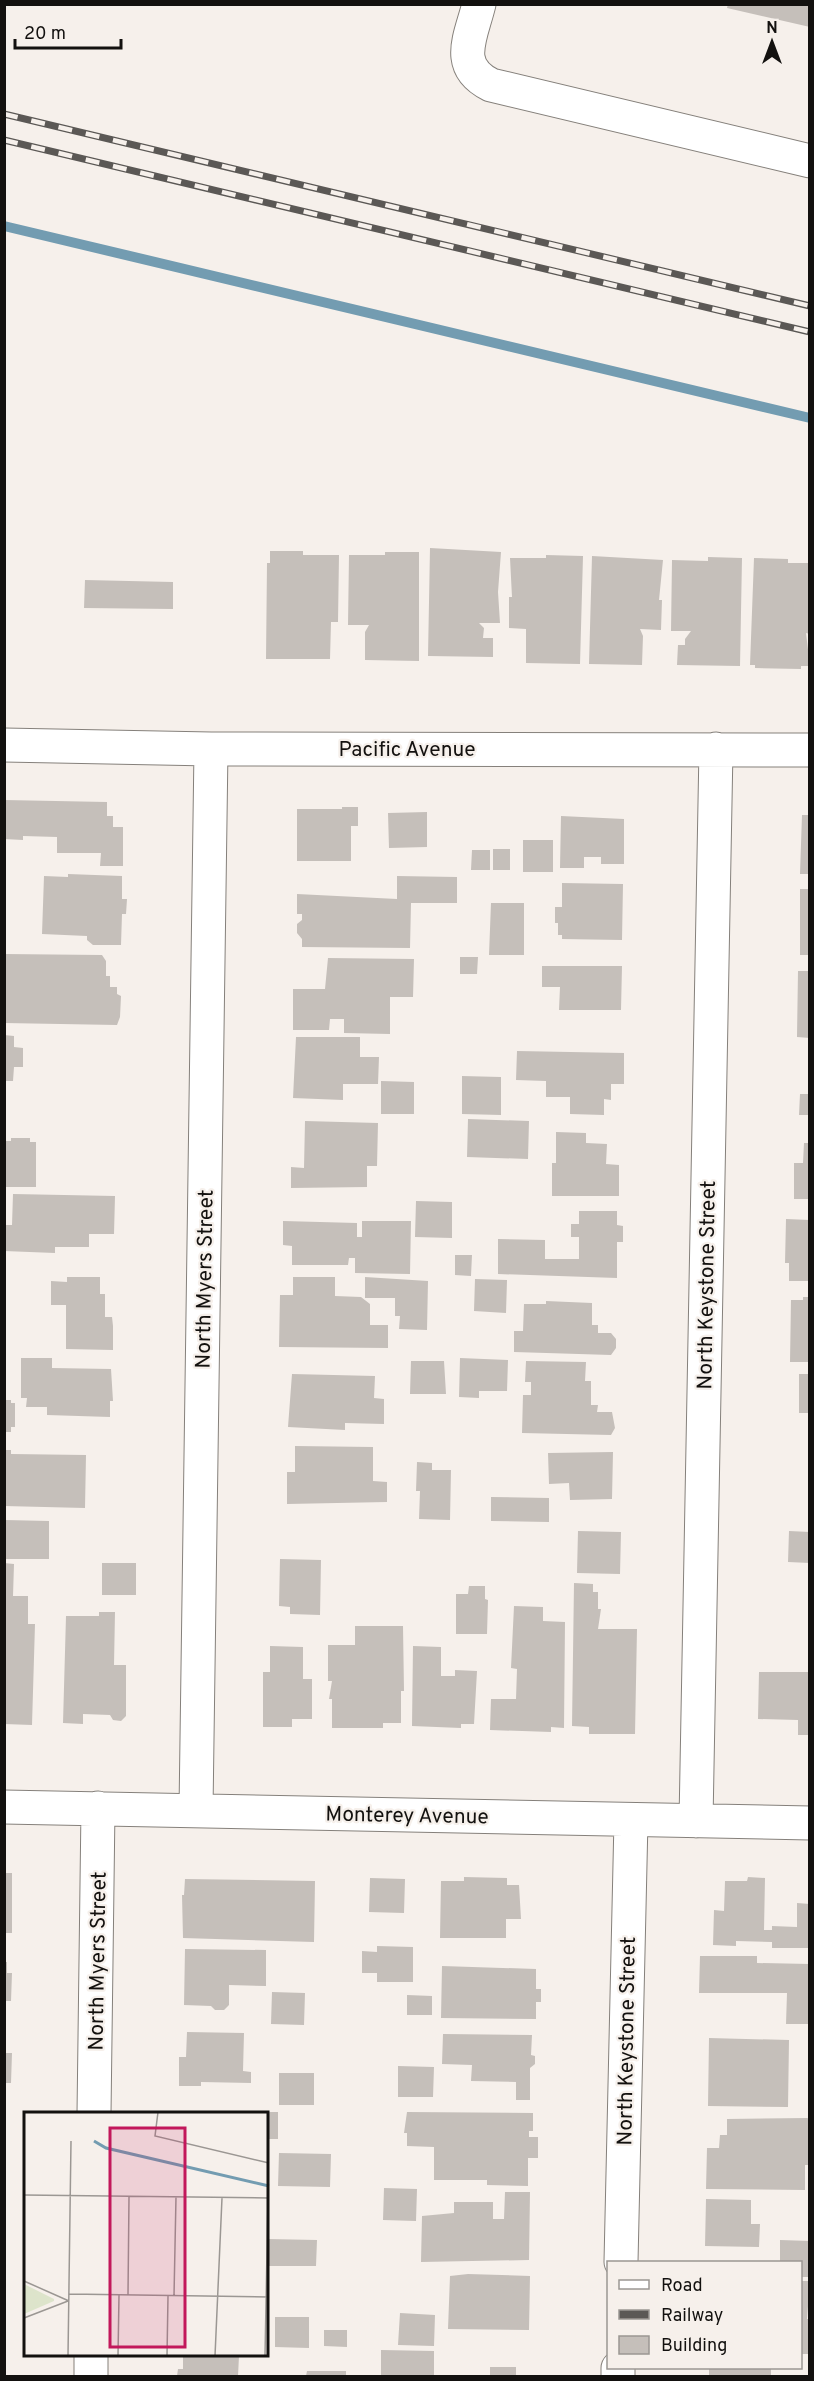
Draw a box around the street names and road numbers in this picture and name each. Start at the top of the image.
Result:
street label: Pacific Avenue [338,737,476,764]
street label: North Keystone Street [692,1180,723,1390]
street label: North Myers Street [190,1189,221,1369]
street label: Monterey Avenue [325,1802,489,1831]
street label: North Myers Street [83,1871,114,2051]
street label: North Keystone Street [612,1936,643,2146]

